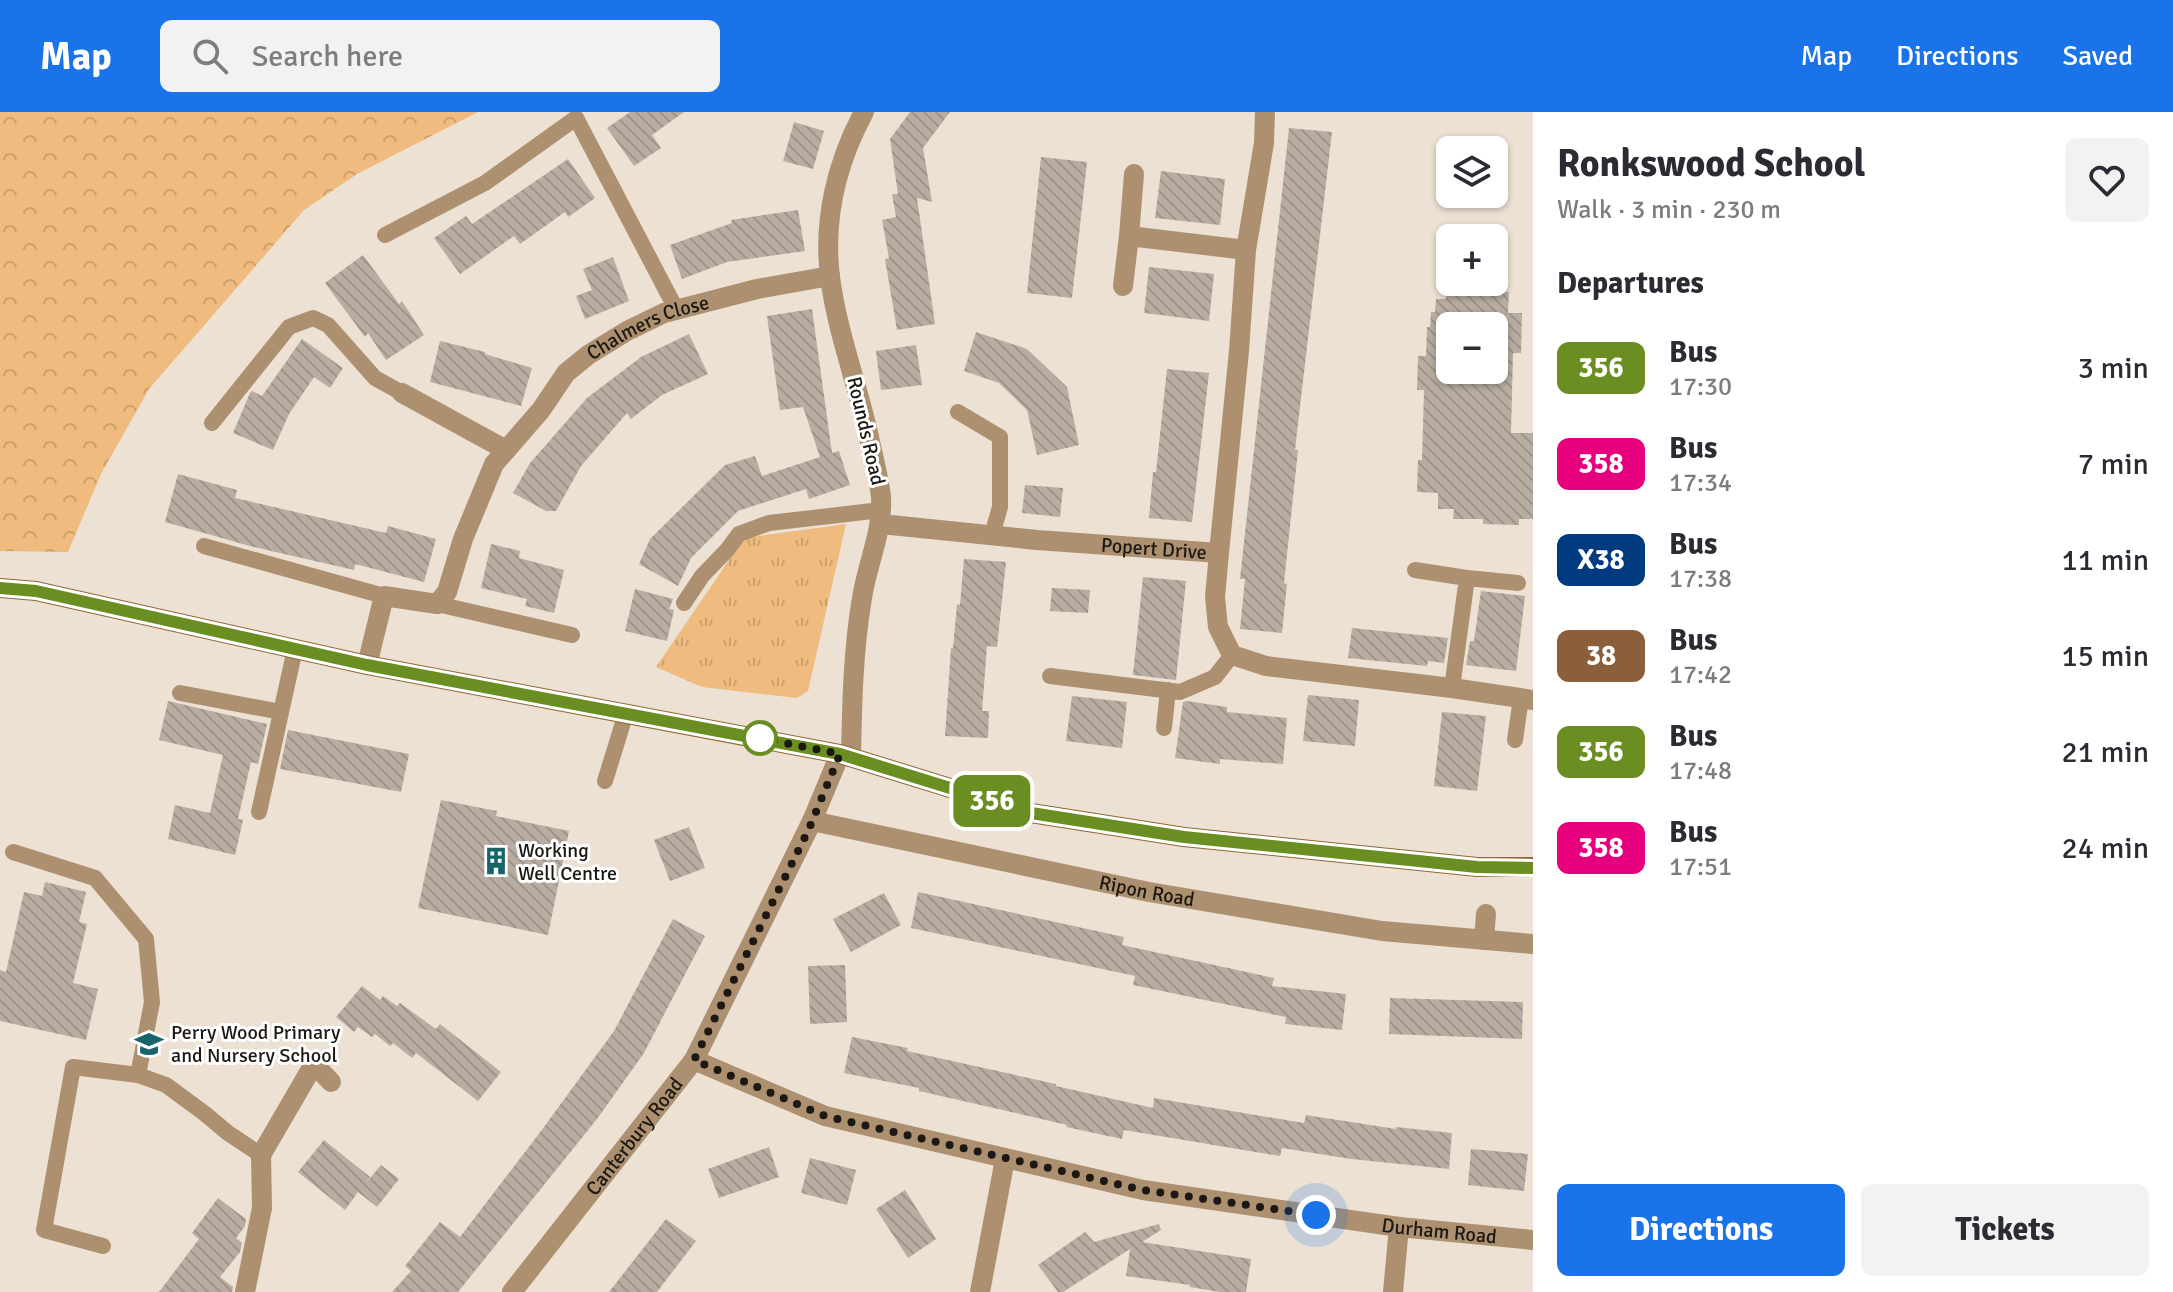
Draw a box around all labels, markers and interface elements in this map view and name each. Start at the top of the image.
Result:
search box [160,20,720,92]
text: Map [40,33,112,80]
icon: search [188,34,232,78]
text: Search here [252,38,403,75]
text: Map [1800,39,1852,73]
text: Directions [1896,39,2018,73]
text: Saved [2062,39,2133,73]
map controls [1436,136,1508,384]
button: layers [1436,136,1508,208]
button: heart [2065,138,2149,222]
text: Ronkswood School [1557,140,1865,187]
text: Walk · 3 min · 230 m [1557,194,1781,226]
button: + [1436,224,1508,296]
text: Departures [1557,265,1704,302]
street label: Chalmers Close [582,289,711,365]
button: − [1436,312,1508,384]
text: Bus [1669,334,1717,371]
text: 3 min [2078,350,2149,387]
text: 356 [1578,351,1624,385]
text: 17:30 [1669,371,1732,403]
street label: Rounds Road [841,374,891,488]
text: Bus [1669,430,1717,467]
text: 7 min [2078,446,2149,483]
text: 358 [1578,447,1624,481]
text: 17:34 [1669,467,1732,499]
text: Bus [1669,526,1717,563]
street label: Popert Drive [1100,532,1208,565]
text: 11 min [2062,542,2149,579]
text: X38 [1577,543,1625,577]
text: 17:38 [1669,563,1732,595]
text: Bus [1669,622,1717,659]
text: 15 min [2062,638,2149,675]
text: 38 [1586,639,1616,673]
text: 17:42 [1669,659,1732,691]
text: Bus [1669,718,1717,755]
unlabelled marker [743,721,777,755]
text: 21 min [2062,734,2149,771]
text: 356 [1578,735,1624,769]
text: 17:48 [1669,755,1732,787]
line badge: 356 [946,775,1038,827]
text: 356 [969,784,1015,818]
text: Bus [1669,814,1717,851]
text: 24 min [2062,830,2149,867]
text: 358 [1578,831,1624,865]
place label: Working Well Centre [518,838,617,886]
building icon: Working Well Centre [481,846,511,876]
text: 17:51 [1669,851,1732,883]
street label: Ripon Road [1097,869,1196,912]
place label: Perry Wood Primary and Nursery School [171,1020,341,1068]
school or university icon: Perry Wood Primary and Nursery School [134,1029,164,1059]
street label: Canterbury Road [580,1072,688,1200]
button: Directions [1557,1184,1845,1276]
button: Tickets [1861,1184,2149,1276]
your location [1296,1195,1336,1235]
street label: Durham Road [1380,1212,1498,1249]

